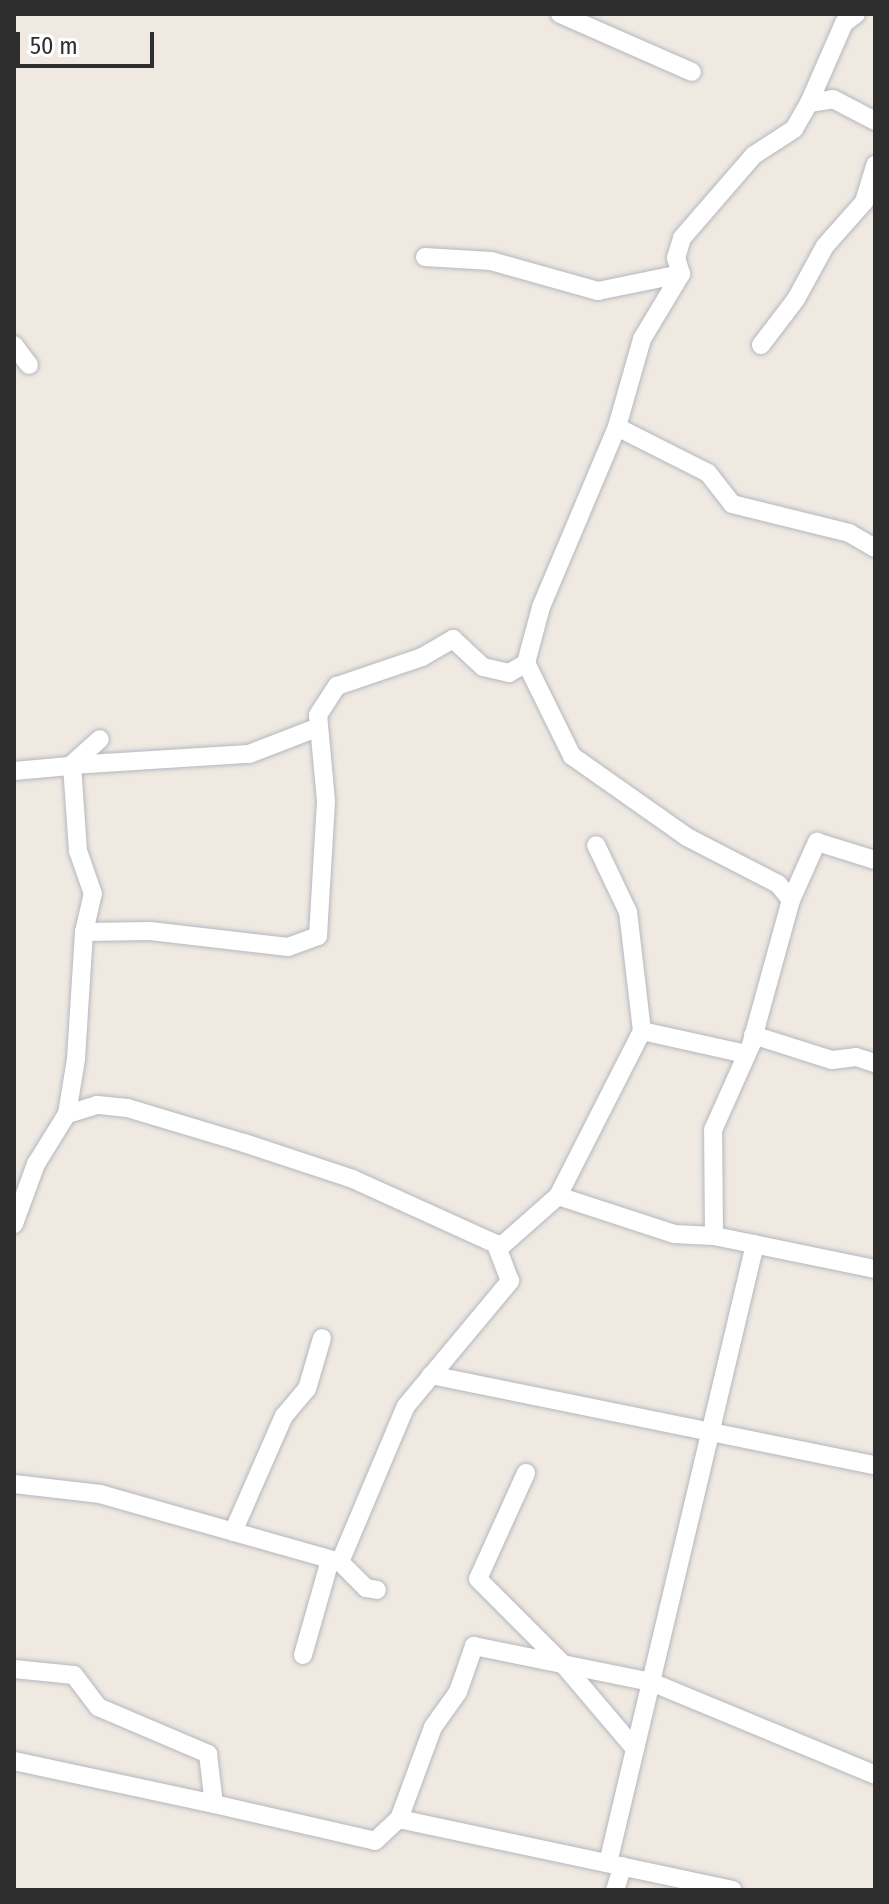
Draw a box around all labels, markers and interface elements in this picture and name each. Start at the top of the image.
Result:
scale bar [20,16,158,66]
text: 50 m [30,32,78,60]

